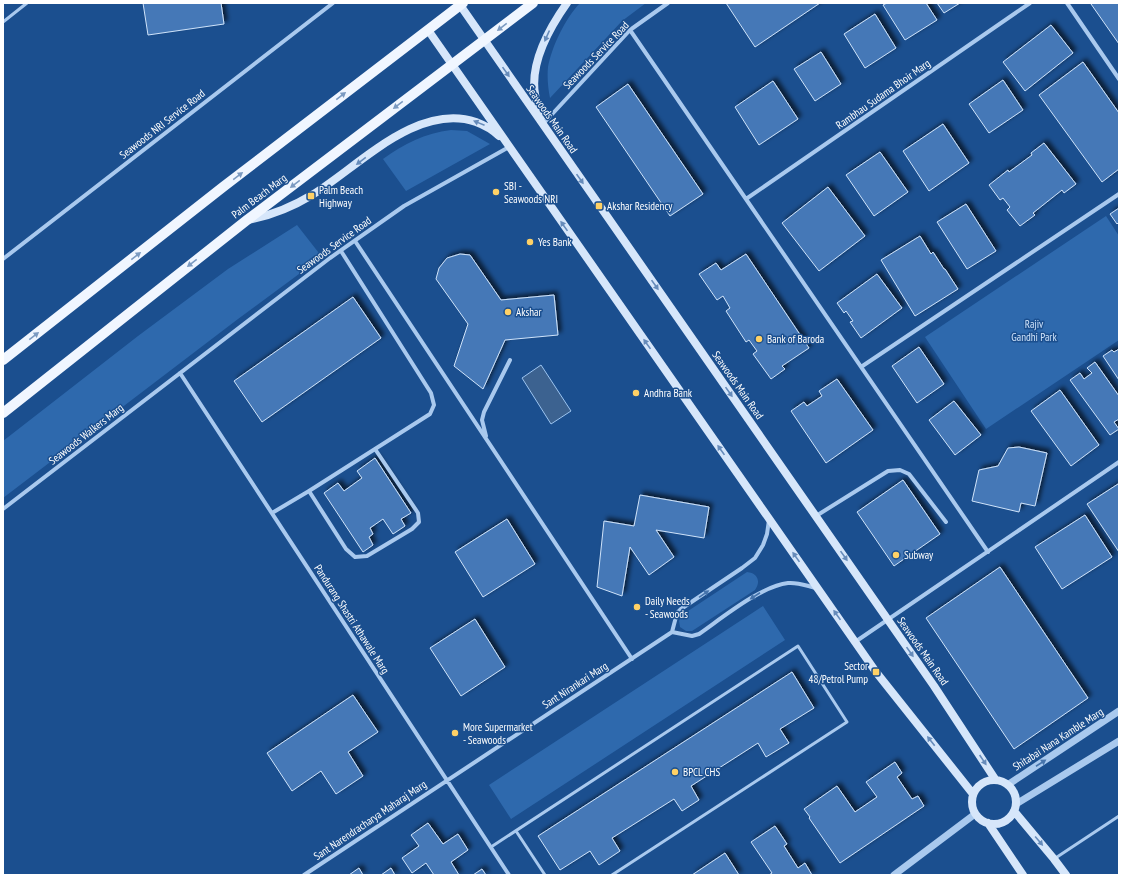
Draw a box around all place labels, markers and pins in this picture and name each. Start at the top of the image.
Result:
place label: SBI - Seawoods NRI [504,179,558,206]
place label: Palm Beach Highway [319,183,363,210]
marker: SBI - Seawoods NRI [491,187,501,197]
marker: Palm Beach Highway [306,191,316,201]
place label: Akshar Residency [607,199,673,213]
marker: Akshar Residency [594,201,604,211]
place label: Yes Bank [538,235,572,249]
marker: Yes Bank [525,237,535,247]
place label: Akshar [516,305,541,319]
marker: Akshar [503,307,513,317]
place label: Bank of Baroda [767,332,824,346]
marker: Bank of Baroda [754,334,764,344]
place label: Andhra Bank [644,386,693,400]
marker: Andhra Bank [631,388,641,398]
place label: Subway [904,548,934,562]
marker: Subway [891,550,901,560]
place label: Daily Needs - Seawoods [645,594,690,621]
marker: Daily Needs - Seawoods [632,602,642,612]
place label: Sector 48/Petrol Pump [809,659,868,686]
marker: Sector 48/Petrol Pump [871,667,881,677]
place label: More Supermarket - Seawoods [463,720,533,747]
marker: More Supermarket - Seawoods [450,728,460,738]
place label: BPCL CHS [683,765,720,779]
marker: BPCL CHS [670,767,680,777]

